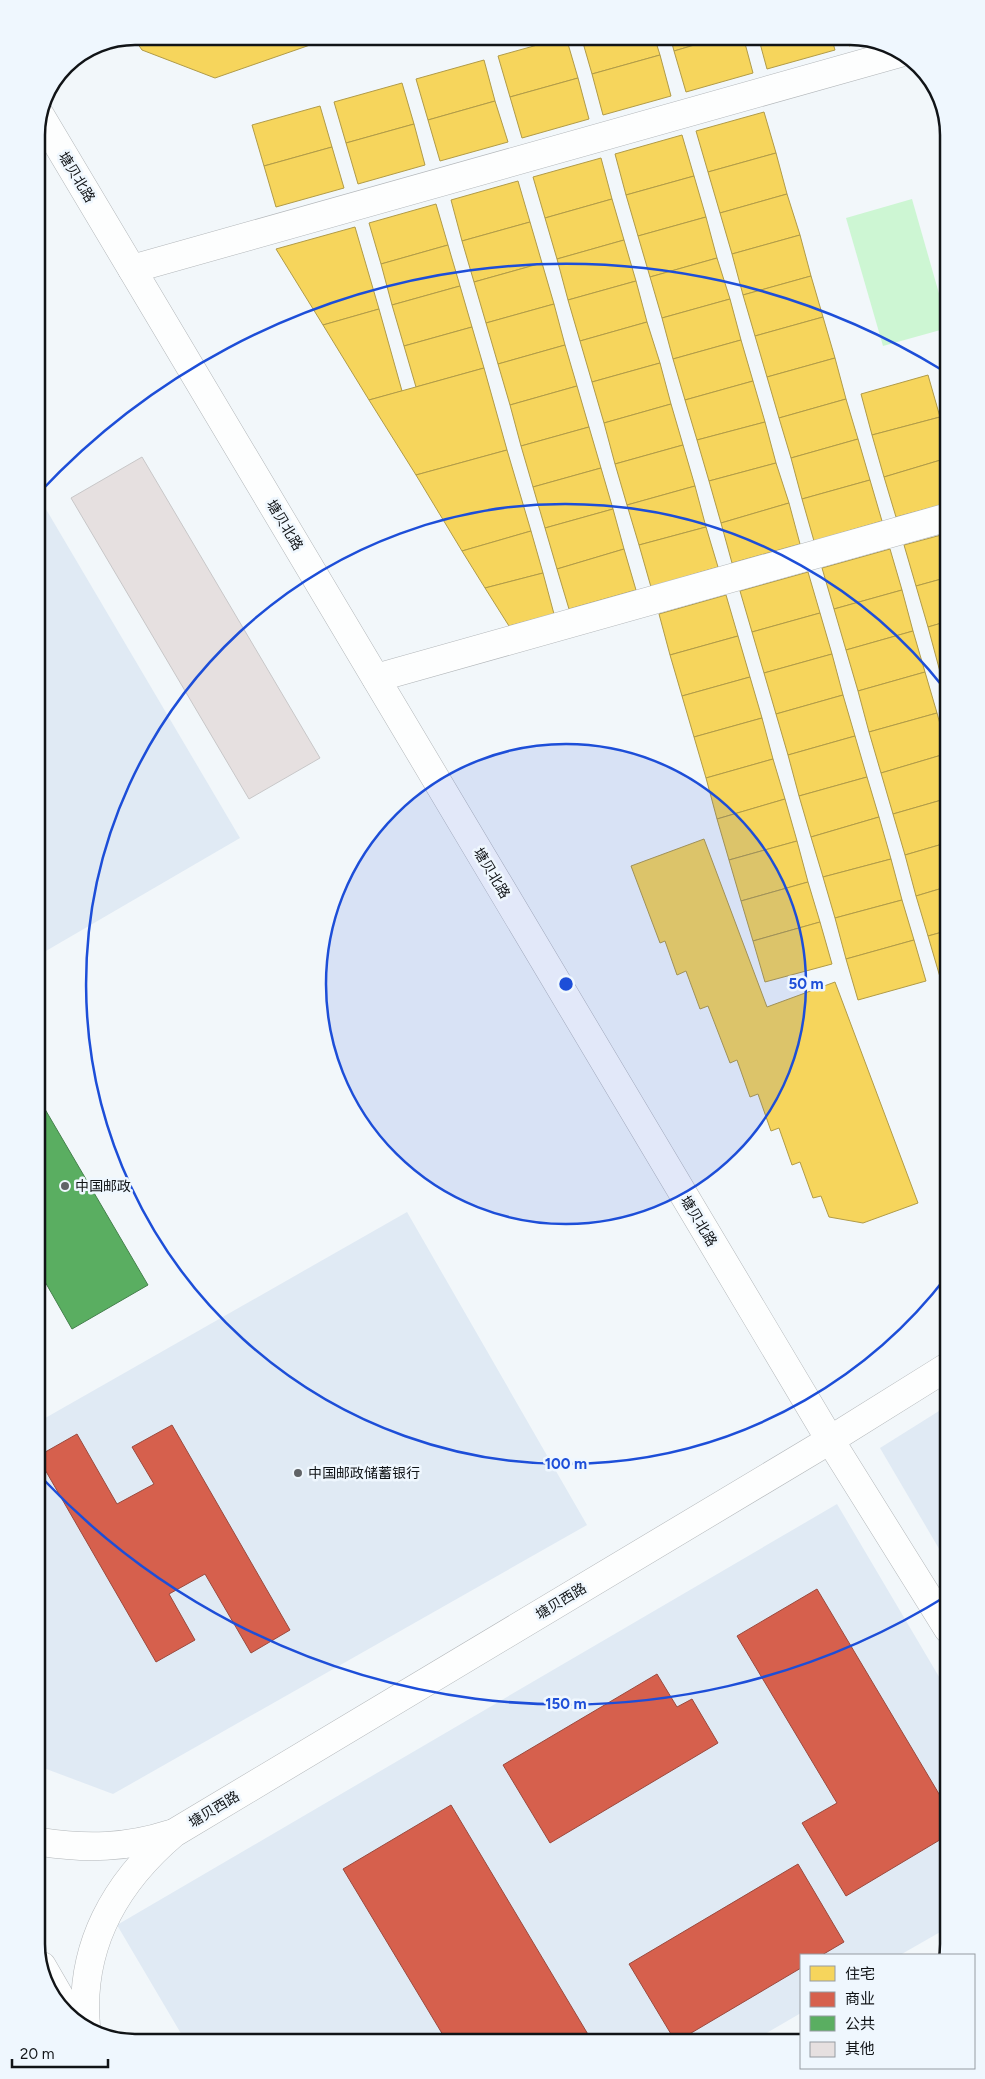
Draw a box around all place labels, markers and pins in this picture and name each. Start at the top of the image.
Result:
centre of rings [557,975,575,993]
place label: 中国邮政 [75,1178,131,1195]
marker: 中国邮政 [59,1180,71,1192]
place label: 中国邮政储蓄银行 [308,1465,420,1482]
marker: 中国邮政储蓄银行 [292,1467,304,1479]

